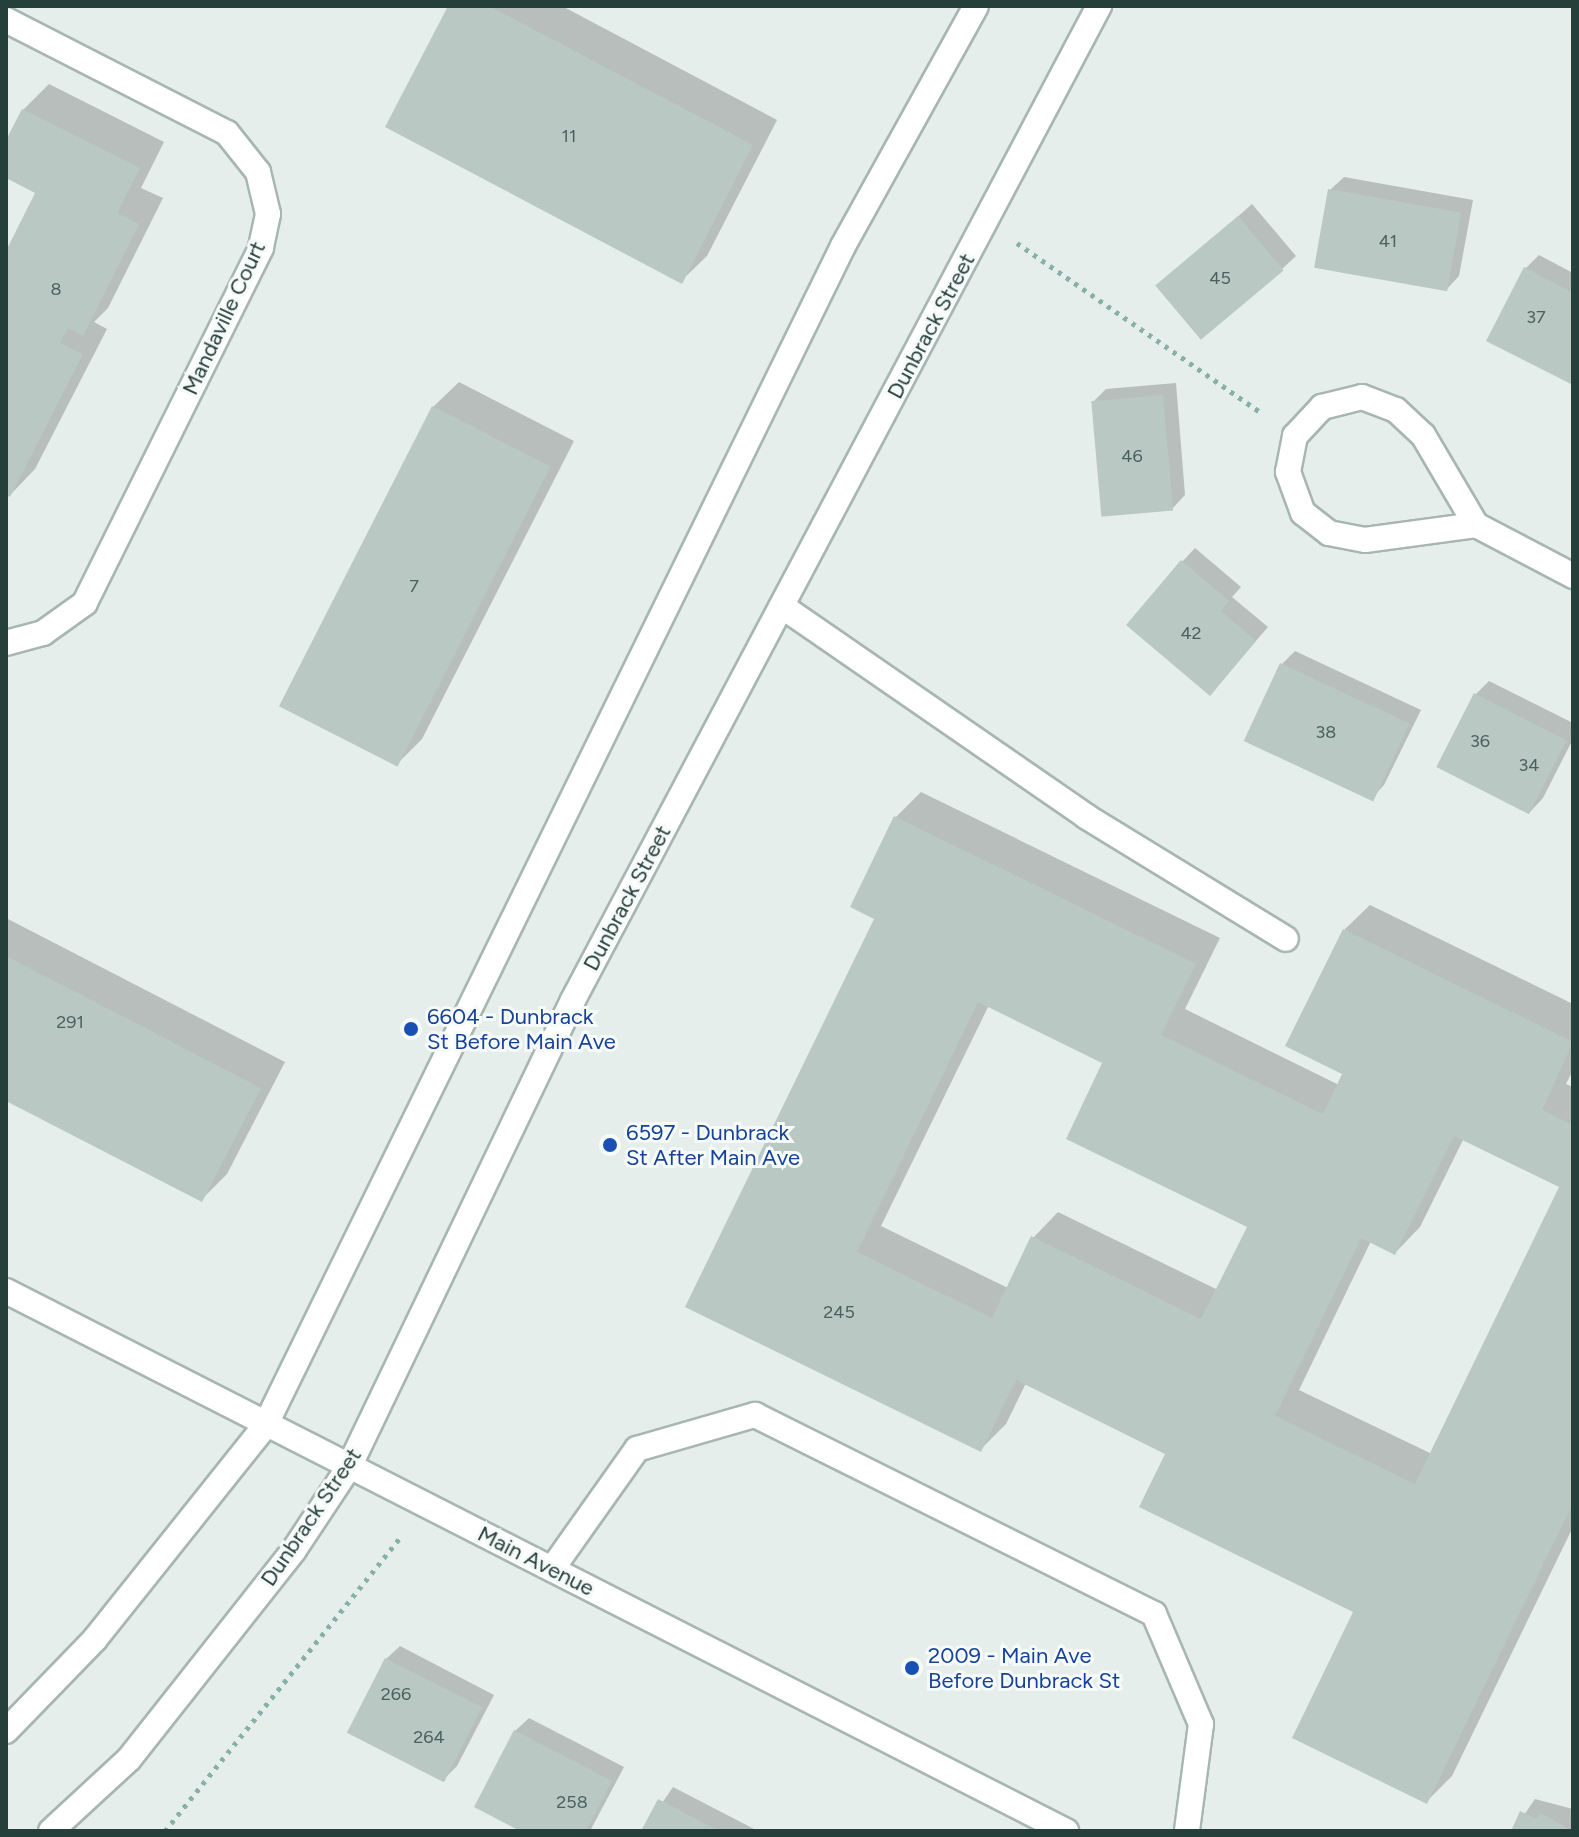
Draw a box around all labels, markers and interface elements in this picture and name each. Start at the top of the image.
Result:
house number: 11 [562,125,576,147]
house number: 41 [1379,230,1397,252]
street label: Mandaville Court [177,237,271,399]
street label: Dunbrack Street [882,249,980,403]
house number: 45 [1209,267,1231,289]
house number: 8 [50,278,62,300]
house number: 37 [1526,306,1546,328]
house number: 46 [1121,445,1143,467]
house number: 7 [409,575,419,597]
house number: 42 [1180,622,1202,644]
house number: 38 [1316,721,1336,743]
house number: 36 [1470,730,1490,752]
house number: 34 [1519,754,1539,776]
street label: Dunbrack Street [578,821,676,975]
place label: 6604 - Dunbrack St Before Main Ave [427,1003,616,1054]
house number: 291 [56,1011,84,1033]
marker: 6604 - Dunbrack St Before Main Ave [402,1020,420,1038]
place label: 6597 - Dunbrack St After Main Ave [626,1119,800,1170]
marker: 6597 - Dunbrack St After Main Ave [601,1136,619,1154]
house number: 245 [823,1301,855,1323]
street label: Dunbrack Street [255,1443,367,1591]
street label: Main Avenue [473,1520,599,1602]
place label: 2009 - Main Ave Before Dunbrack St [928,1642,1120,1694]
marker: 2009 - Main Ave Before Dunbrack St [903,1659,921,1677]
house number: 266 [381,1683,411,1705]
house number: 264 [413,1726,445,1748]
house number: 258 [556,1791,588,1813]

